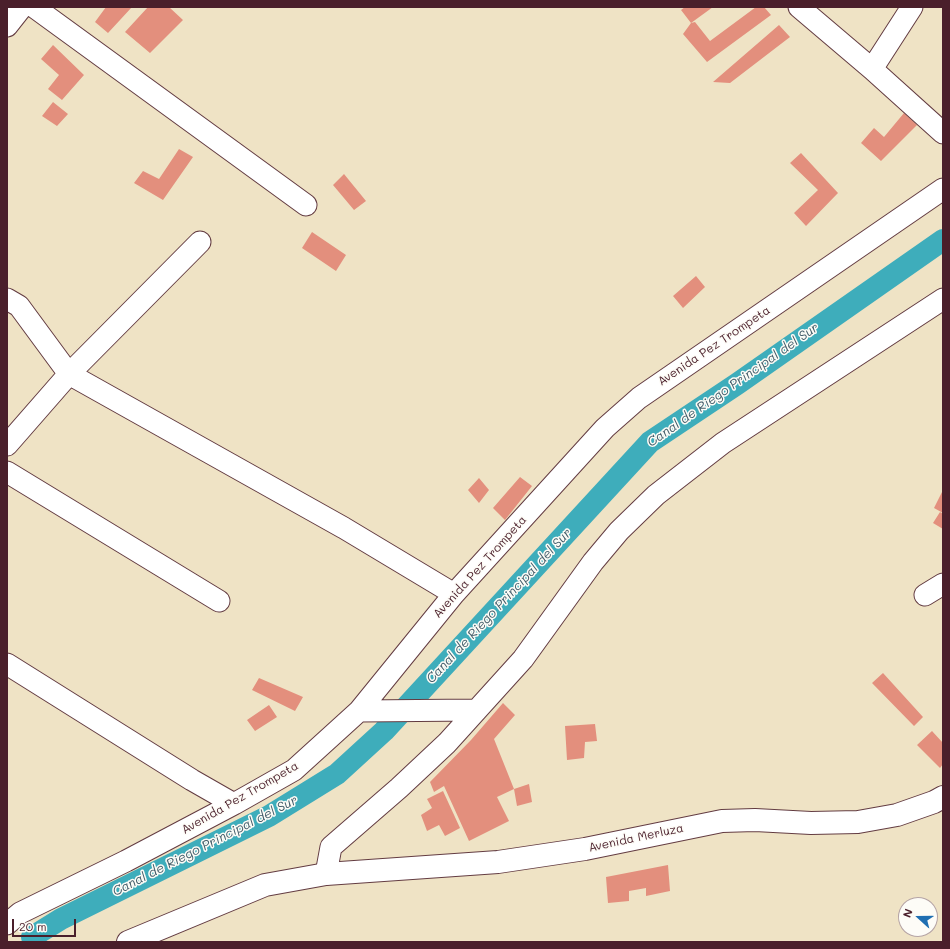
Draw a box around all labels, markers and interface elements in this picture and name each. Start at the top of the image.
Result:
street label: Avenida Pez Trompeta [655,303,773,389]
water label: Canal de Riego Principal del Sur [644,320,822,450]
street label: Avenida Pez Trompeta [430,513,530,621]
water label: Canal de Riego Principal del Sur [423,525,575,687]
street label: Avenida Pez Trompeta [179,759,301,837]
water label: Canal de Riego Principal del Sur [110,792,300,900]
street label: Avenida Merluza [587,821,685,855]
north arrow [898,897,938,937]
text: N [899,906,916,919]
scale bar [14,911,78,937]
text: 20 m [19,918,47,934]

